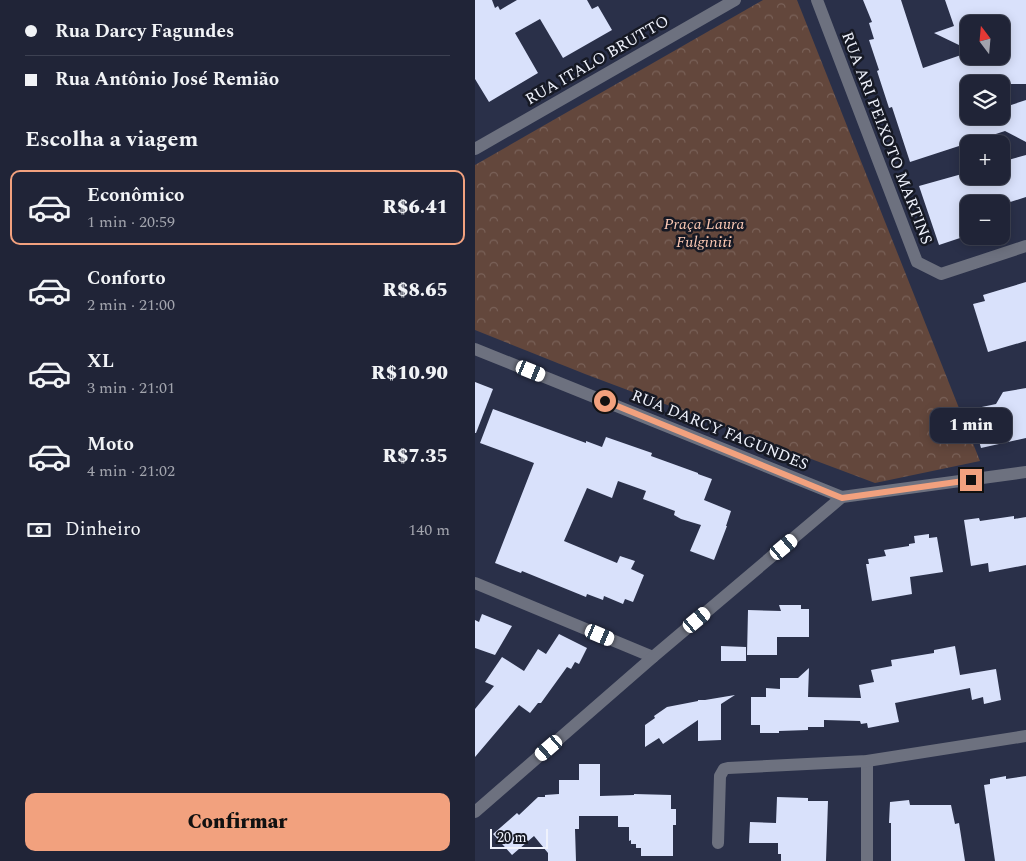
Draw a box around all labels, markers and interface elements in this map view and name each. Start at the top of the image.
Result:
street label: RUA ITALO BRUTTO [521,9,673,111]
north arrow [960,15,1010,65]
map controls [960,15,1010,245]
text: Rua Darcy Fagundes [55,17,234,46]
street label: RUA ARI PEIXOTO MARTINS [835,28,939,248]
text: Rua Antônio José Remião [55,65,279,94]
button: layers [960,75,1010,125]
text: Escolha a viagem [25,123,198,156]
button: + [960,135,1010,185]
text: Econômico [87,181,184,210]
icon: car [27,185,72,230]
text: R$6.41 [382,193,448,222]
button: − [960,195,1010,245]
text: 1 min · 20:59 [87,210,175,234]
park label: Praça Laura Fulginiti [664,212,744,254]
text: Conforto [87,264,166,293]
icon: car [27,268,72,313]
text: R$8.65 [382,276,448,305]
text: 2 min · 21:00 [87,293,175,317]
text: XL [87,347,114,376]
icon: car [27,351,72,396]
car [514,358,547,384]
text: R$10.90 [371,359,448,388]
text: 3 min · 21:01 [87,376,175,400]
street label: RUA DARCY FAGUNDES [628,384,812,476]
route start [594,390,616,412]
callout: 1 min [930,408,1012,442]
text: 1 min [949,413,993,437]
text: Moto [87,430,134,459]
icon: car [27,434,72,479]
text: R$7.35 [382,442,448,471]
text: 4 min · 21:02 [87,459,175,483]
route end [960,469,982,491]
text: Dinheiro [65,515,141,544]
icon: cash [25,516,53,544]
text: 140 m [408,518,450,542]
car [767,532,800,562]
car [680,605,713,635]
car [583,622,616,648]
car [532,732,565,764]
button: Confirmar [25,793,450,851]
scale bar [490,826,547,849]
text: 20 m [497,827,527,848]

